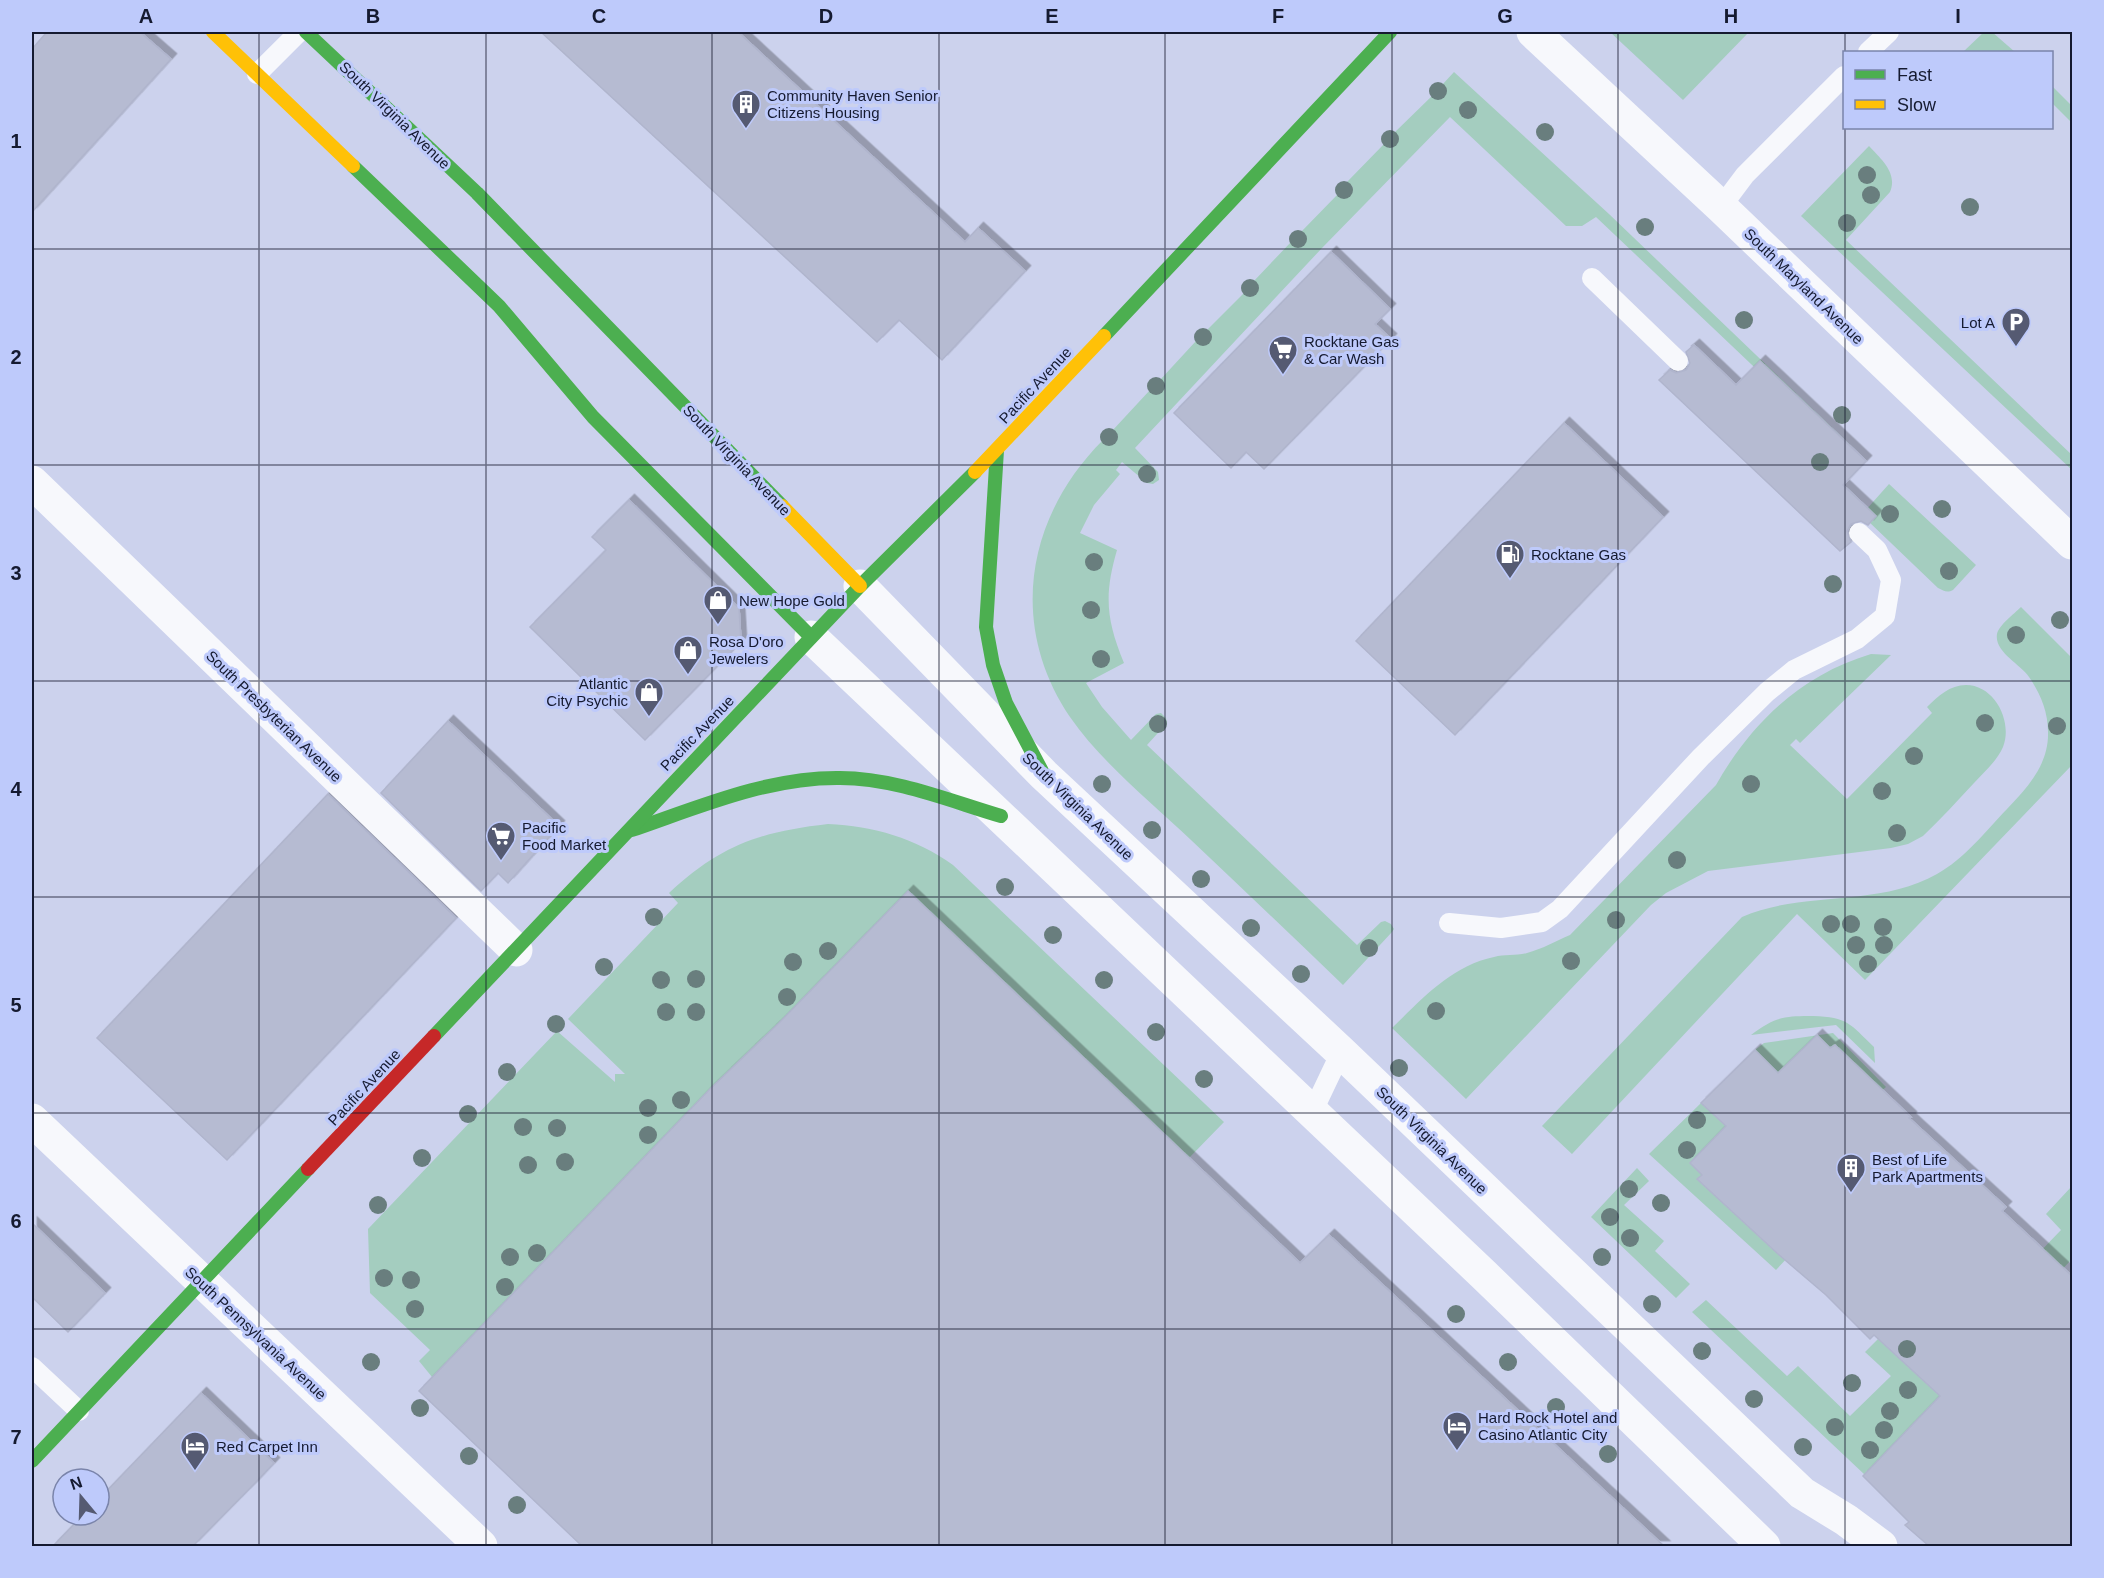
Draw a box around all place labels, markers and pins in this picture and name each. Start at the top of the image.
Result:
place label: Community Haven Senior Citizens Housing [767,87,938,121]
building icon: Community Haven Senior Citizens Housing [730,88,762,130]
parking icon: Lot A [2000,306,2032,348]
place label: Lot A [1961,314,1995,331]
place label: Rocktane Gas & Car Wash [1304,333,1399,367]
supermarket icon: Rocktane Gas & Car Wash [1267,334,1299,376]
fuel station icon: Rocktane Gas [1494,538,1526,580]
place label: Rocktane Gas [1531,546,1626,563]
shop icon: New Hope Gold [702,584,734,626]
place label: New Hope Gold [739,592,845,609]
place label: Rosa D'oro Jewelers [709,633,784,667]
shop icon: Rosa D'oro Jewelers [672,634,704,676]
place label: Atlantic City Psychic [546,675,628,709]
shop icon: Atlantic City Psychic [633,676,665,718]
place label: Pacific Food Market [522,819,607,853]
supermarket icon: Pacific Food Market [485,820,517,862]
place label: Best of Life Park Apartments [1872,1151,1983,1185]
building icon: Best of Life Park Apartments [1835,1152,1867,1194]
place label: Hard Rock Hotel and Casino Atlantic City [1478,1409,1617,1443]
hotel icon: Hard Rock Hotel and Casino Atlantic City [1441,1410,1473,1452]
hotel icon: Red Carpet Inn [179,1430,211,1472]
place label: Red Carpet Inn [216,1438,318,1455]

